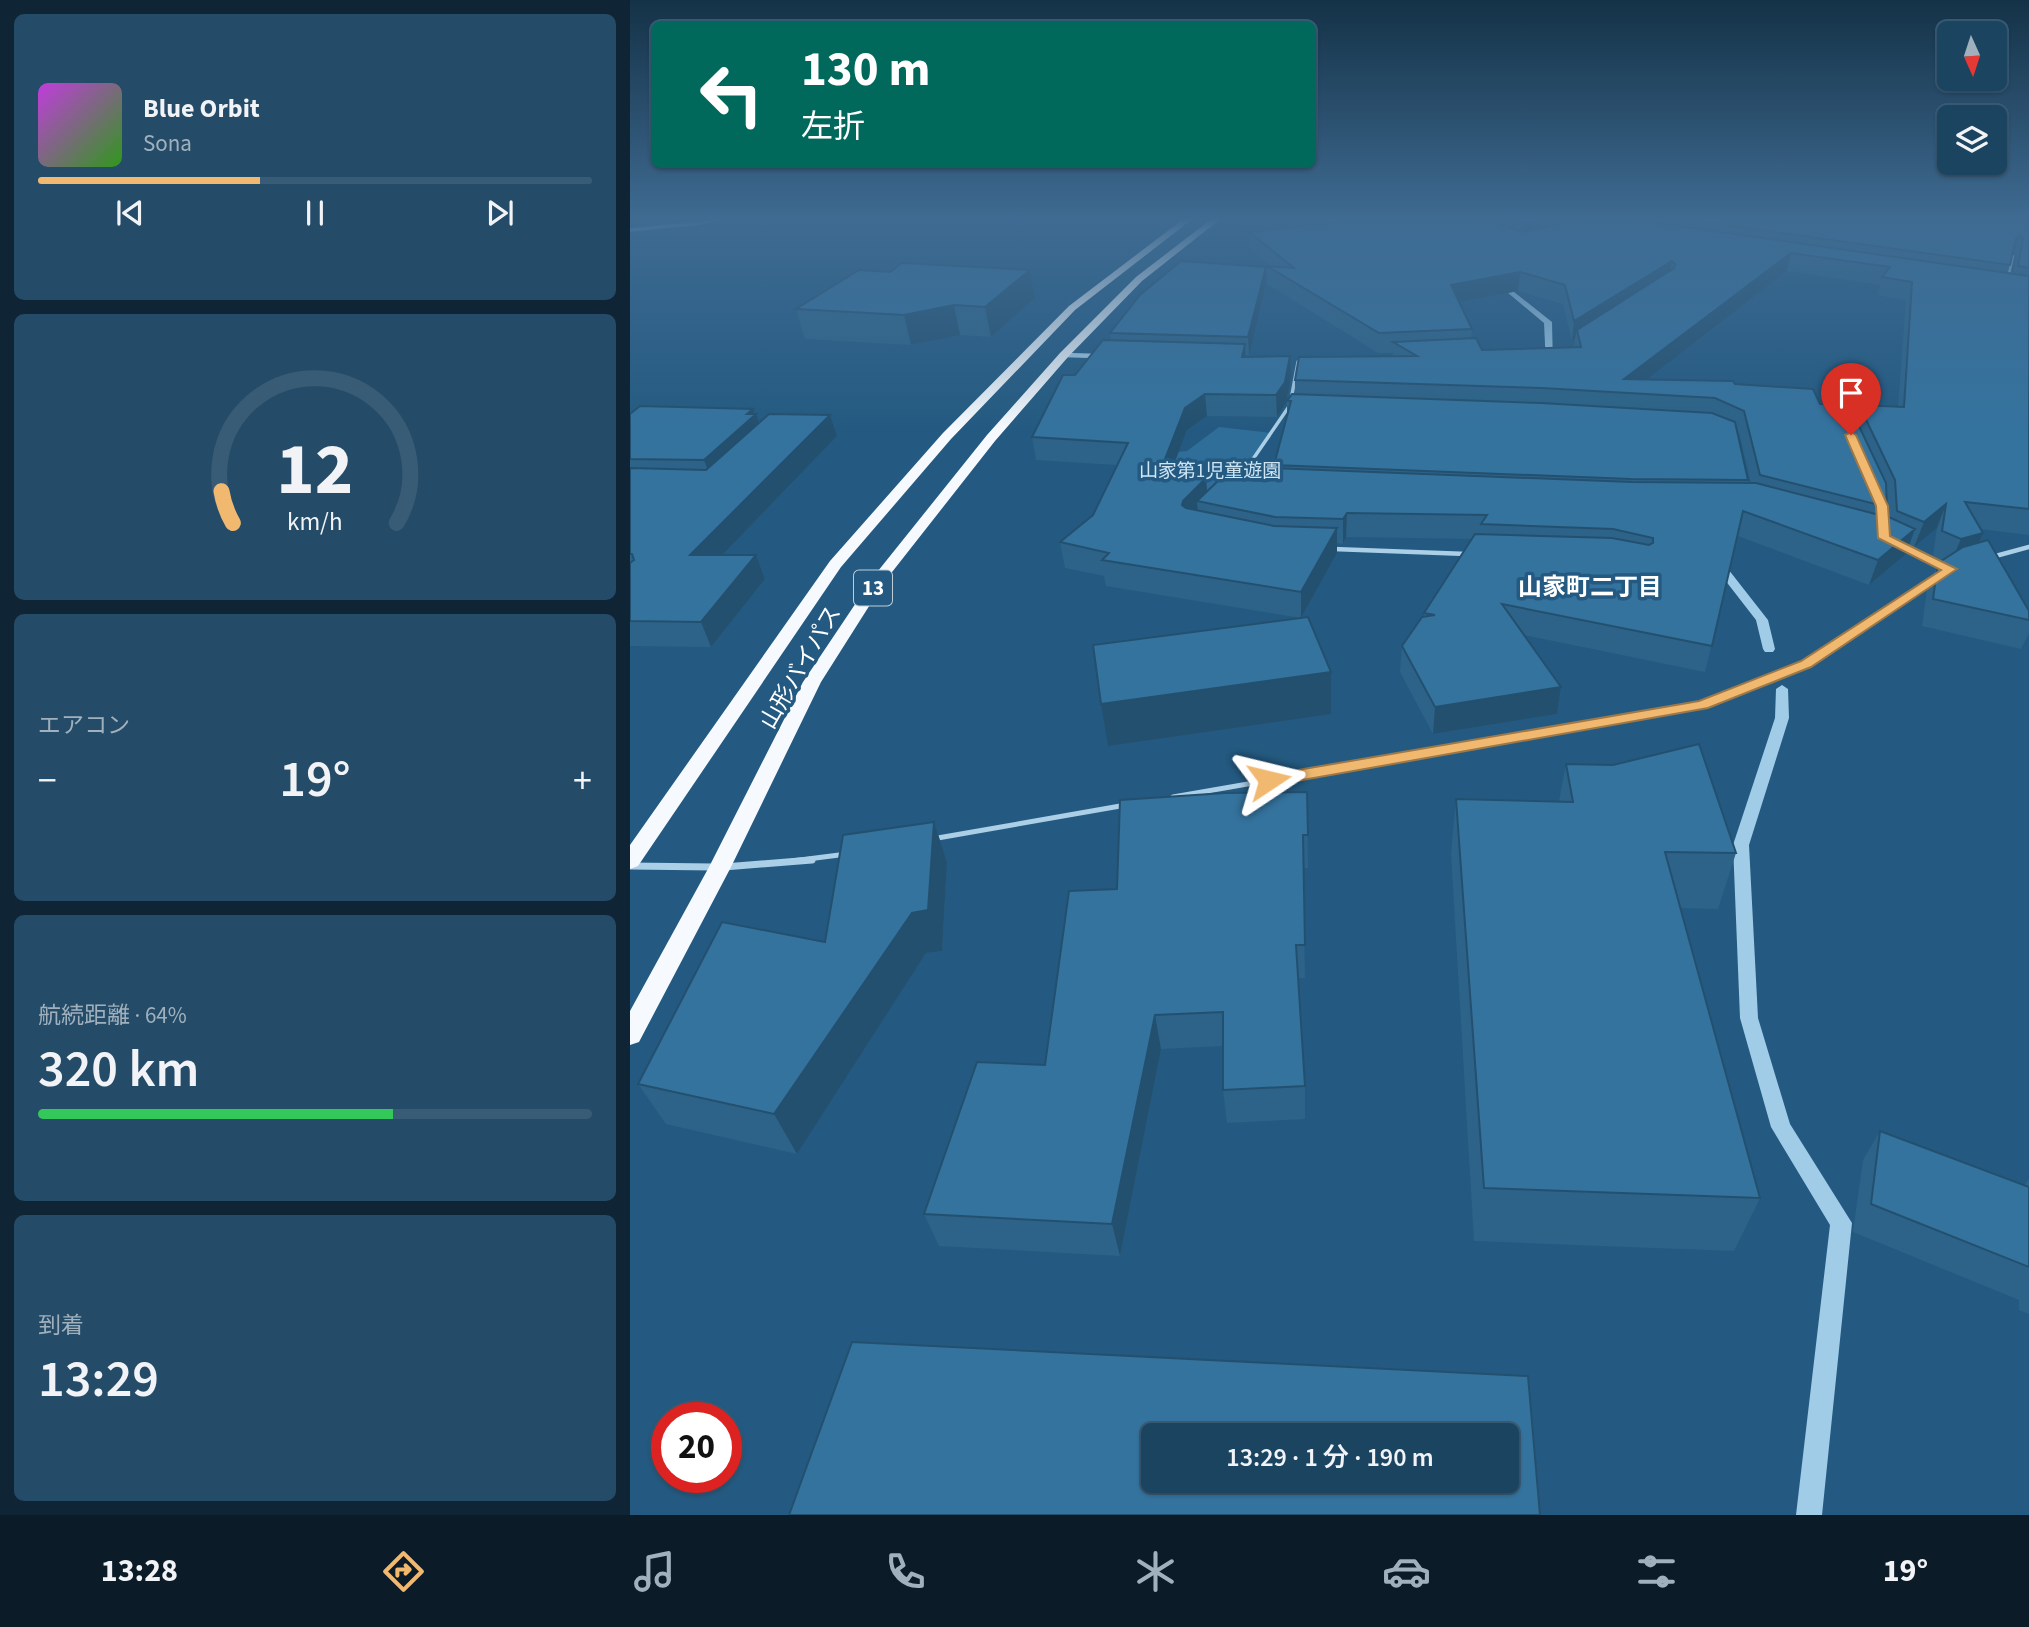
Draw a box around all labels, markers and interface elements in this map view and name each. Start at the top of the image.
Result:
north arrow [1937,21,2007,91]
map controls [1937,21,2007,175]
text: 130 m [801,35,930,105]
icon: left [686,49,777,140]
text: Blue Orbit [143,90,260,127]
text: 左折 [801,104,865,150]
button: layers [1937,105,2007,175]
text: Sona [143,127,192,160]
icon: previous [111,194,149,232]
icon: pause [296,194,334,232]
icon: next [481,194,519,232]
pin [1821,363,1881,435]
icon: arrive [1832,374,1870,412]
text: 12 [277,419,353,523]
park label: 山家第1児童遊園 [1139,458,1281,485]
text: km/h [287,504,343,540]
road number: 13 [854,570,892,606]
district label: 山家町二丁目 [1518,570,1662,605]
street label: 山形バイパス [752,599,849,735]
text: エアコン [38,709,130,742]
text: 19° [279,743,351,817]
position arrow [1232,743,1306,817]
text: − [38,754,57,808]
text: + [573,754,592,808]
text: 航続距離 · 64% [38,999,187,1032]
text: 320 km [38,1033,199,1107]
text: 到着 [38,1309,84,1342]
text: 13:29 [38,1343,159,1417]
speed limit sign: 20 [651,1402,742,1493]
text: 13:29 · 1 分 · 190 m [1226,1439,1434,1476]
icon: directions [379,1547,428,1596]
icon: music [630,1547,679,1596]
icon: phone [881,1547,930,1596]
icon: climate [1131,1547,1180,1596]
icon: car [1382,1547,1431,1596]
icon: filters [1632,1547,1681,1596]
text: 13:28 [101,1548,178,1594]
text: 19° [1883,1548,1928,1594]

